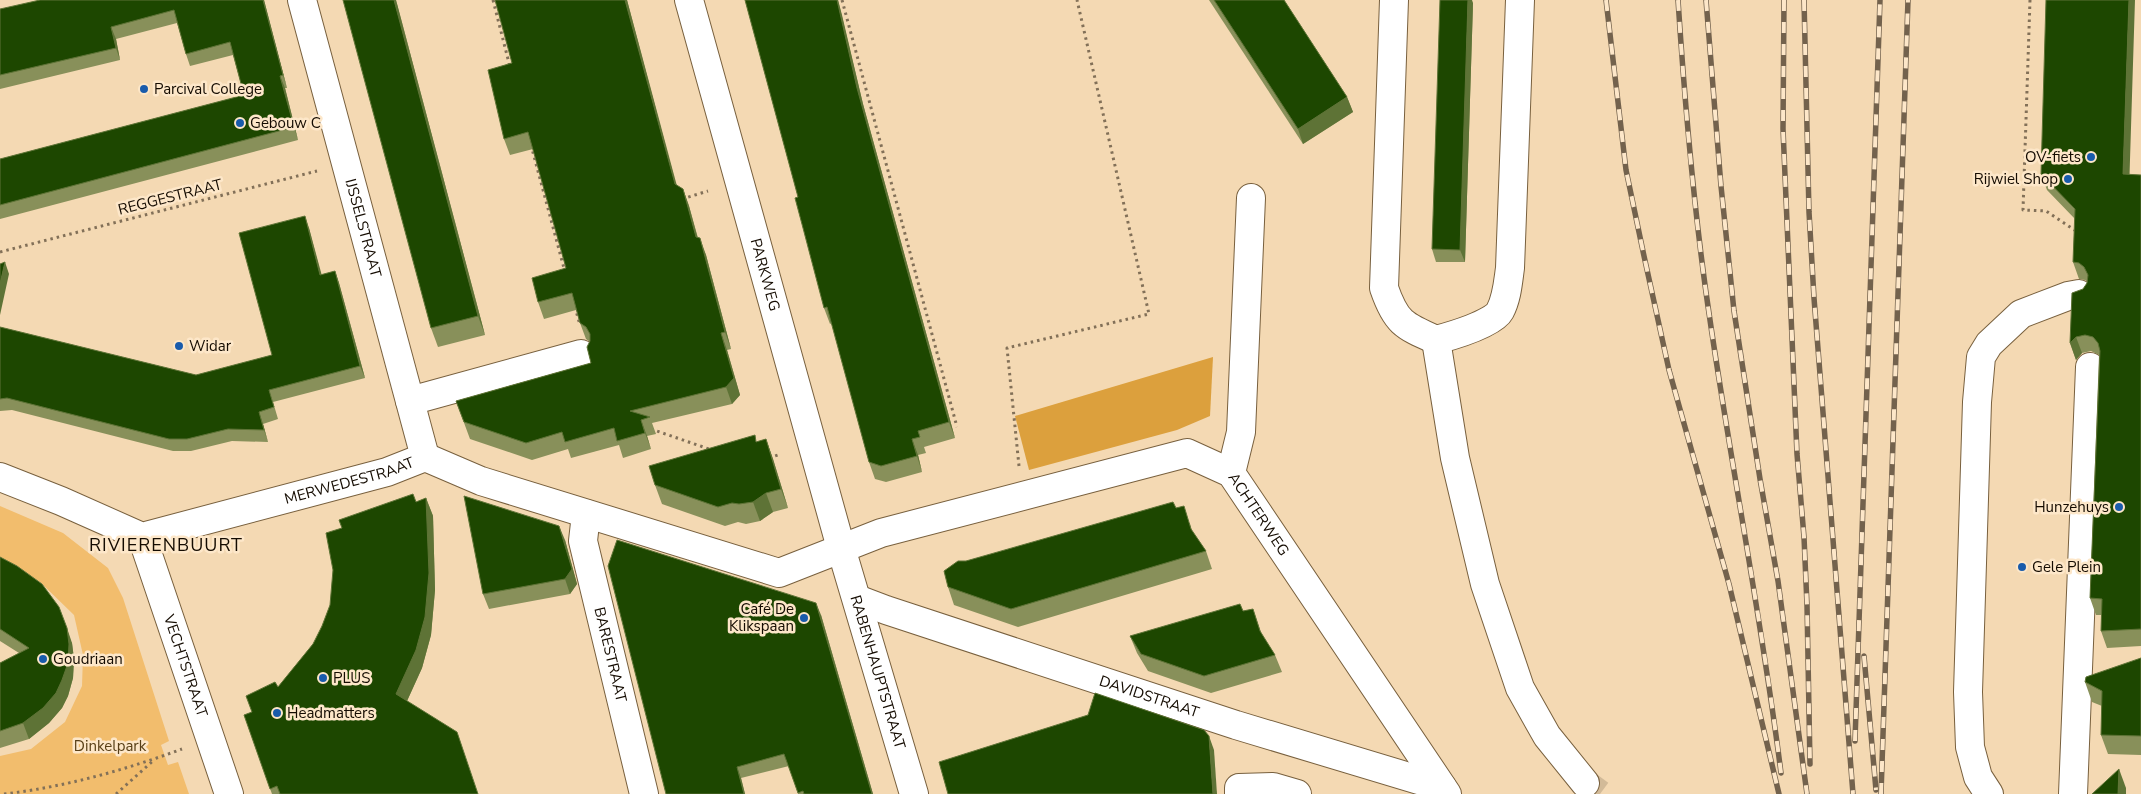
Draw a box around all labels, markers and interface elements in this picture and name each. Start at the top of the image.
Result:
place label: Parcival College [154,79,262,99]
marker: Parcival College [138,83,150,95]
place label: Gebouw C [250,113,321,133]
marker: Gebouw C [234,117,246,129]
place label: OV-fiets [2025,147,2081,167]
marker: OV-fiets [2085,151,2097,163]
place label: Rijwiel Shop [1974,169,2058,189]
marker: Rijwiel Shop [2062,173,2074,185]
street label: REGGESTRAAT [116,174,224,220]
street label: IJSSELSTRAAT [340,176,386,280]
street label: PARKWEG [746,236,785,313]
place label: Widar [189,336,232,356]
marker: Widar [173,340,185,352]
street label: MERWEDESTRAAT [282,452,417,509]
street label: ACHTERWEG [1224,469,1294,559]
place label: Hunzehuys [2034,497,2109,517]
marker: Hunzehuys [2113,501,2125,513]
district label: RIVIERENBUURT [89,533,243,557]
place label: Gele Plein [2032,557,2101,577]
marker: Gele Plein [2016,561,2028,573]
street label: RABENHAUPTSTRAAT [845,593,910,751]
place label: Café De Klikspaan [729,599,794,636]
street label: BARESTRAAT [589,605,632,704]
street label: VECHTSTRAAT [159,611,212,720]
marker: Café De Klikspaan [798,612,810,624]
place label: Goudriaan [53,649,123,669]
marker: Goudriaan [37,653,49,665]
place label: PLUS [333,668,370,688]
street label: DAVIDSTRAAT [1097,671,1202,722]
marker: PLUS [317,672,329,684]
place label: Headmatters [287,703,375,723]
marker: Headmatters [271,707,283,719]
park label: Dinkelpark [74,736,147,756]

